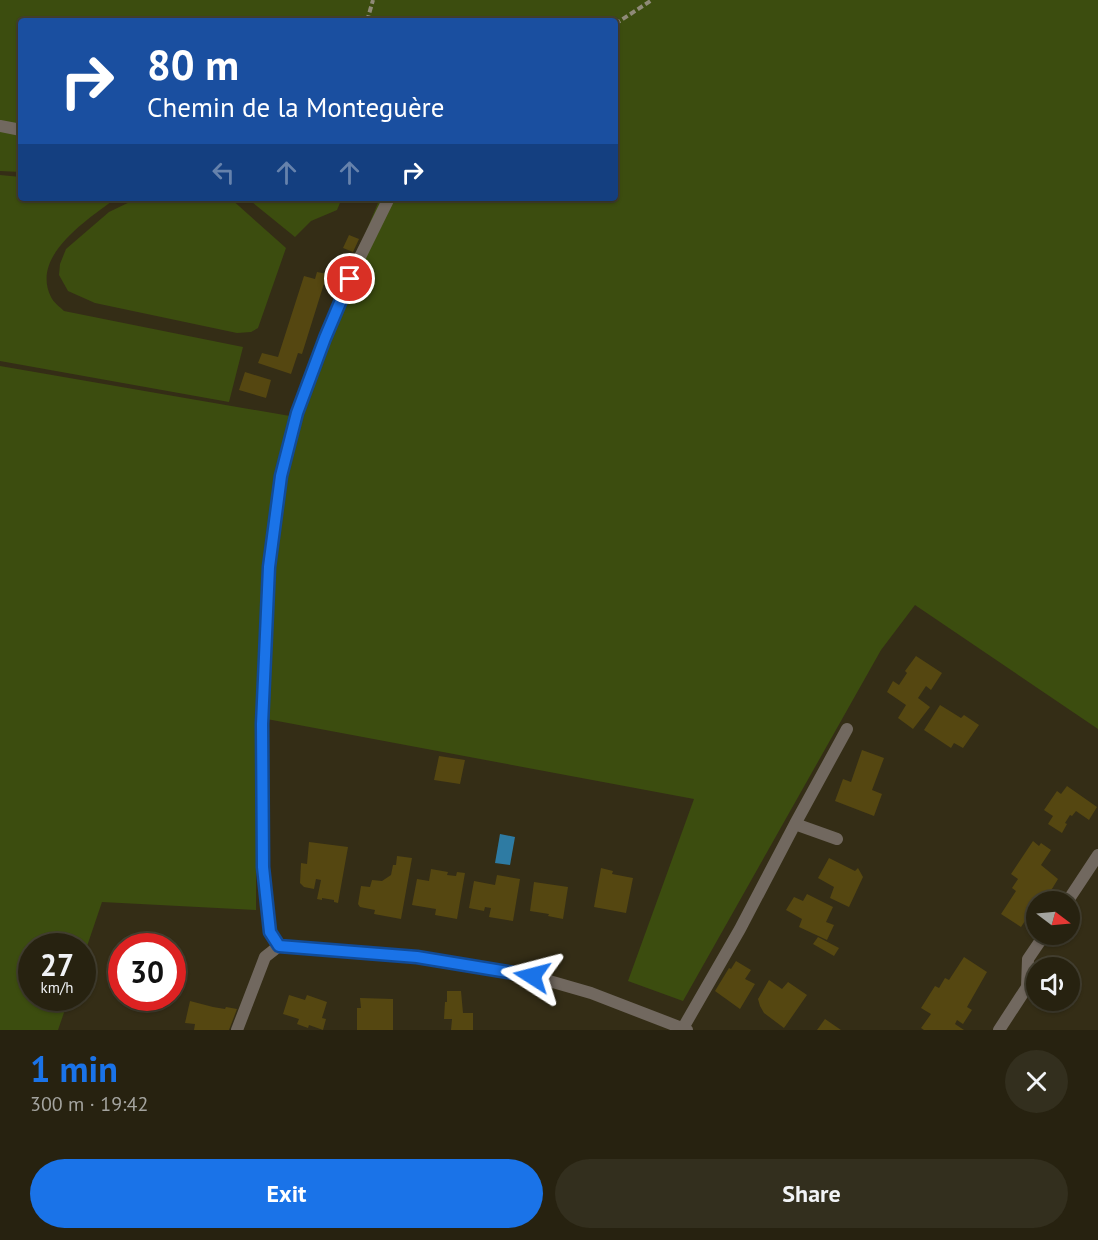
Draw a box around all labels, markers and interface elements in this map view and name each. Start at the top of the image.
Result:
text: 80 m [147,37,239,92]
icon: right [48,42,126,120]
text: Chemin de la Monteguère [147,90,445,124]
icon: left [207,156,240,189]
icon: ahead [270,156,303,189]
icon: ahead [333,156,366,189]
icon: right [396,156,429,189]
pin [324,253,375,304]
icon: arrive [333,262,366,295]
north arrow [1026,891,1080,945]
map controls [1026,891,1080,1011]
speed limit sign: 30 [108,933,186,1011]
position arrow [500,944,564,1008]
text: 27 [40,945,74,984]
button: sound [1026,957,1080,1011]
text: km/h [41,978,73,997]
text: 1 min [30,1045,118,1092]
button: close [1005,1050,1068,1113]
text: 300 m · 19:42 [30,1091,148,1117]
button: Exit [30,1159,543,1228]
button: Share [555,1159,1068,1228]

